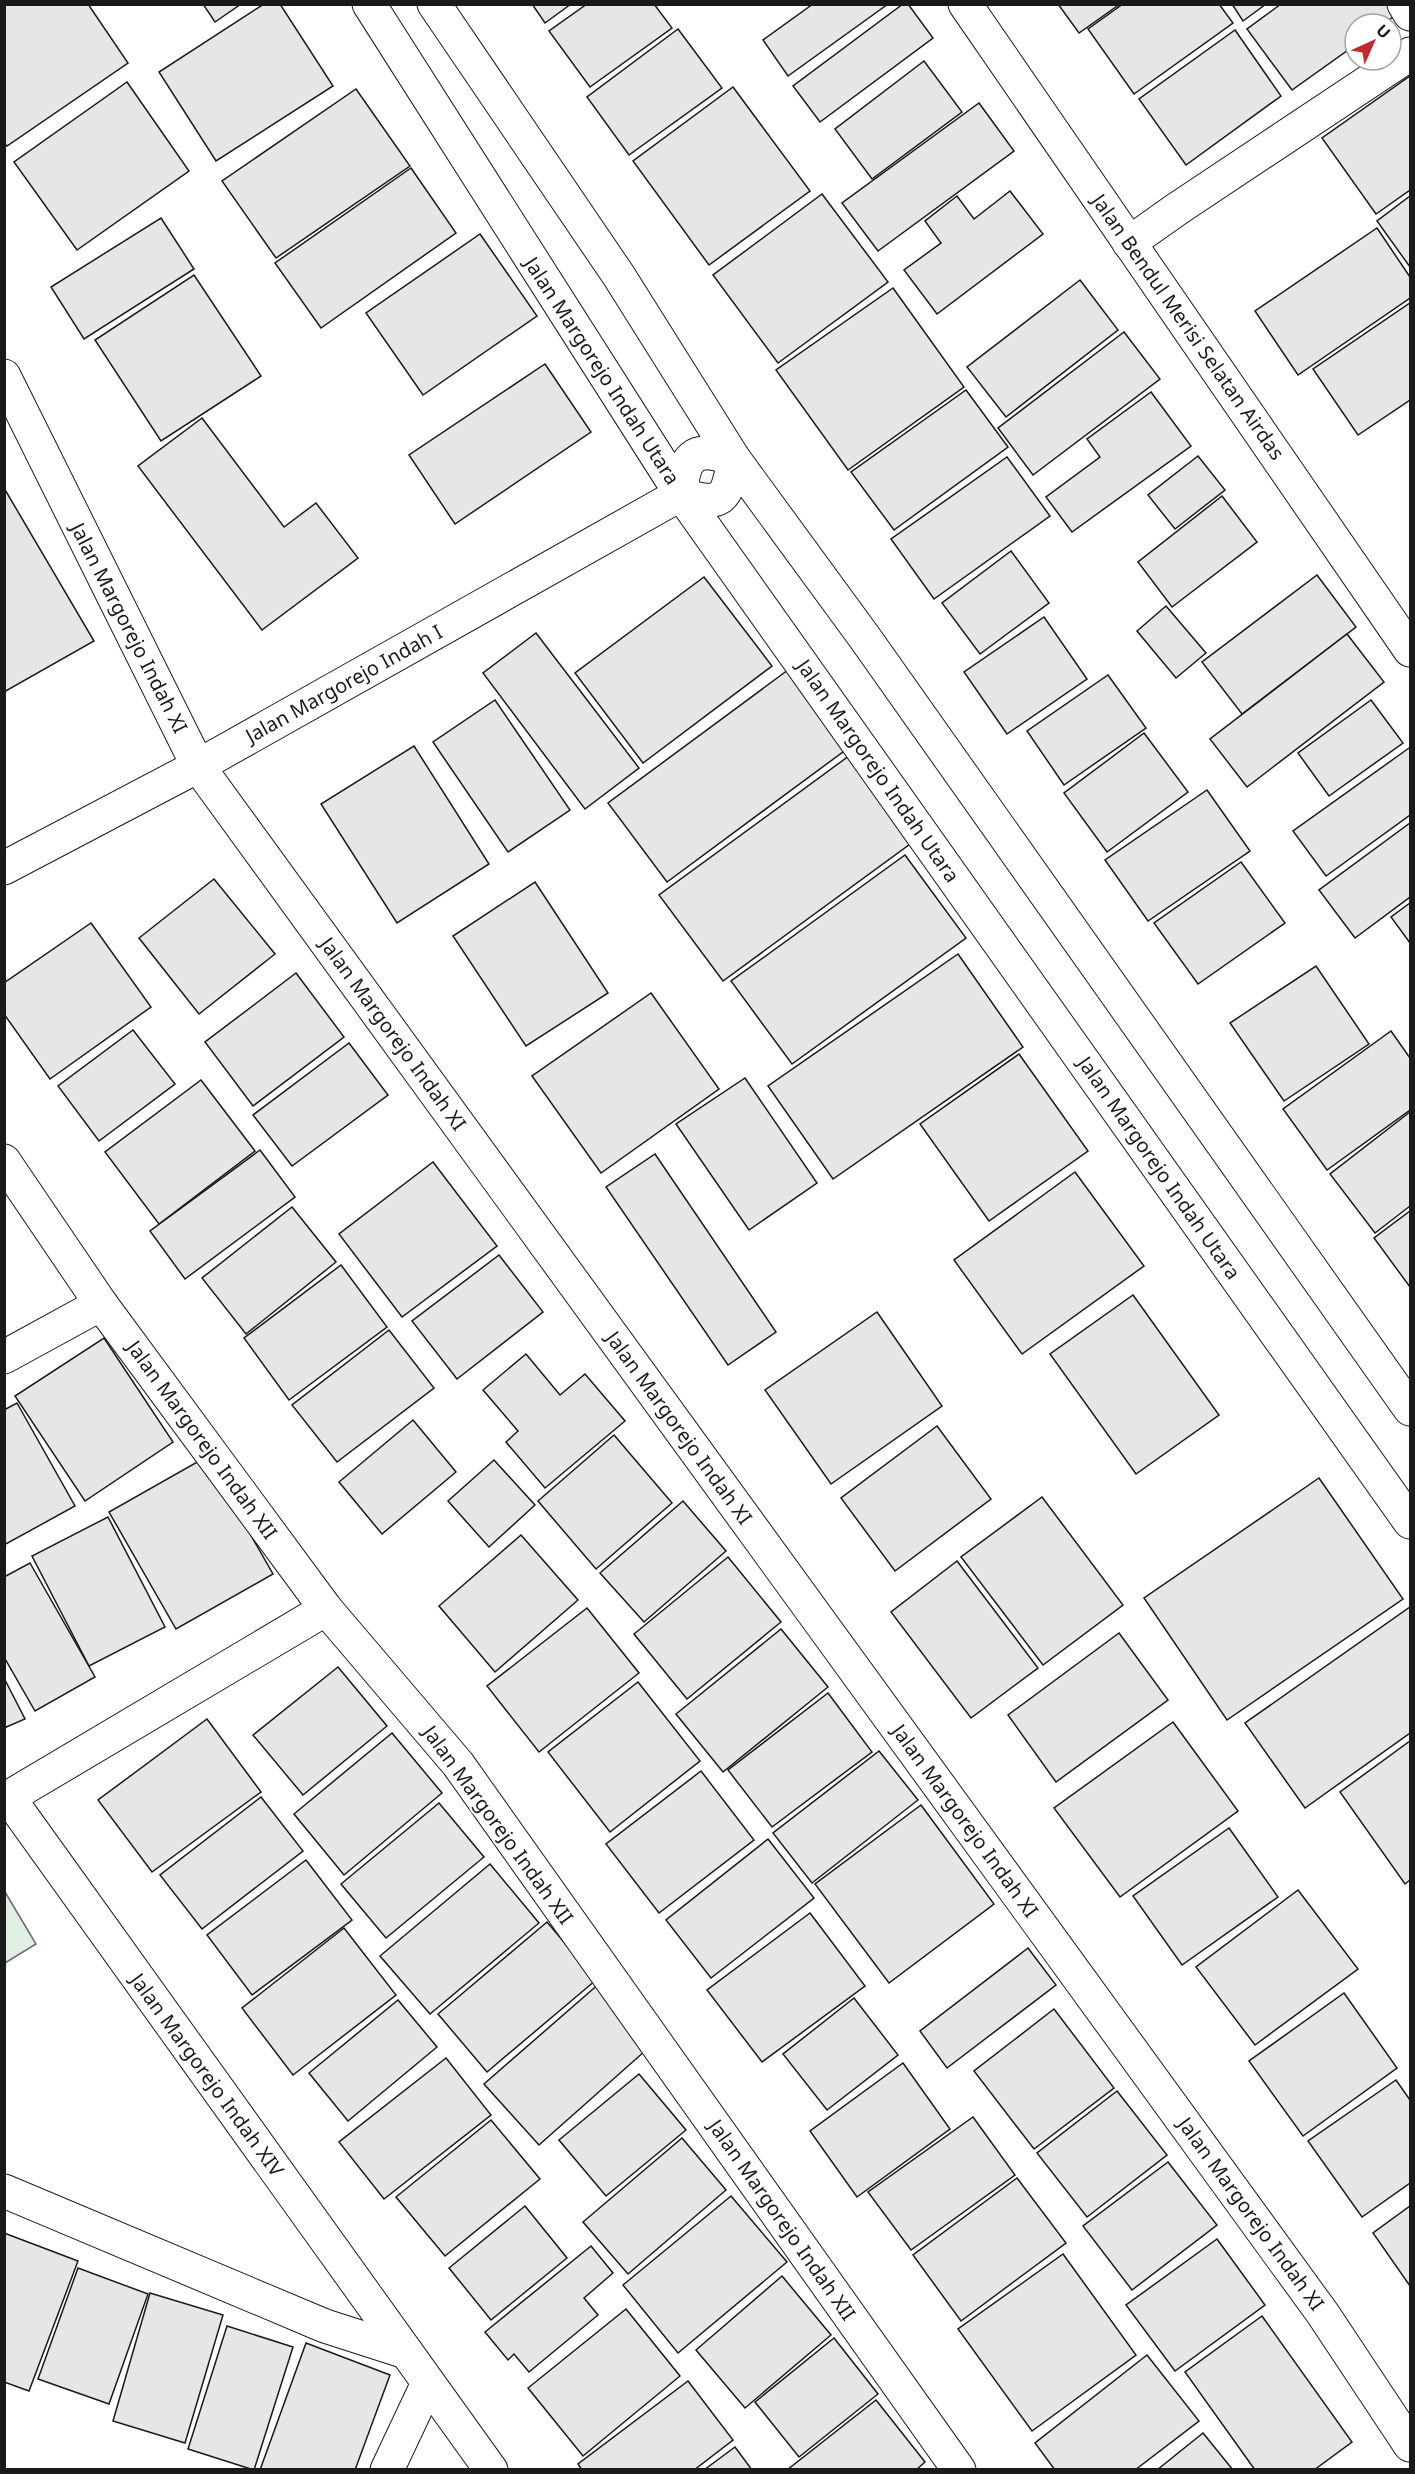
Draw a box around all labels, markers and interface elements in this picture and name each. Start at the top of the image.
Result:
north arrow [1343,12,1403,72]
text: U [1372,19,1396,43]
street label: Jalan Bendul Merisi Selatan Airdas [1085,187,1291,465]
street label: Jalan Margorejo Indah Utara [517,250,686,490]
street label: Jalan Margorejo Indah XI [64,516,194,738]
street label: Jalan Margorejo Indah I [239,618,447,750]
street label: Jalan Margorejo Indah Utara [790,652,966,888]
street label: Jalan Margorejo Indah XI [313,930,473,1136]
street label: Jalan Margorejo Indah Utara [1071,1049,1247,1285]
street label: Jalan Margorejo Indah XI [599,1324,759,1530]
street label: Jalan Margorejo Indah XII [120,1333,284,1545]
street label: Jalan Margorejo Indah XI [885,1717,1045,1923]
street label: Jalan Margorejo Indah XII [416,1718,580,1930]
street label: Jalan Margorejo Indah XIV [123,1966,290,2182]
street label: Jalan Margorejo Indah XI [1171,2110,1331,2316]
street label: Jalan Margorejo Indah XII [702,2112,862,2326]

